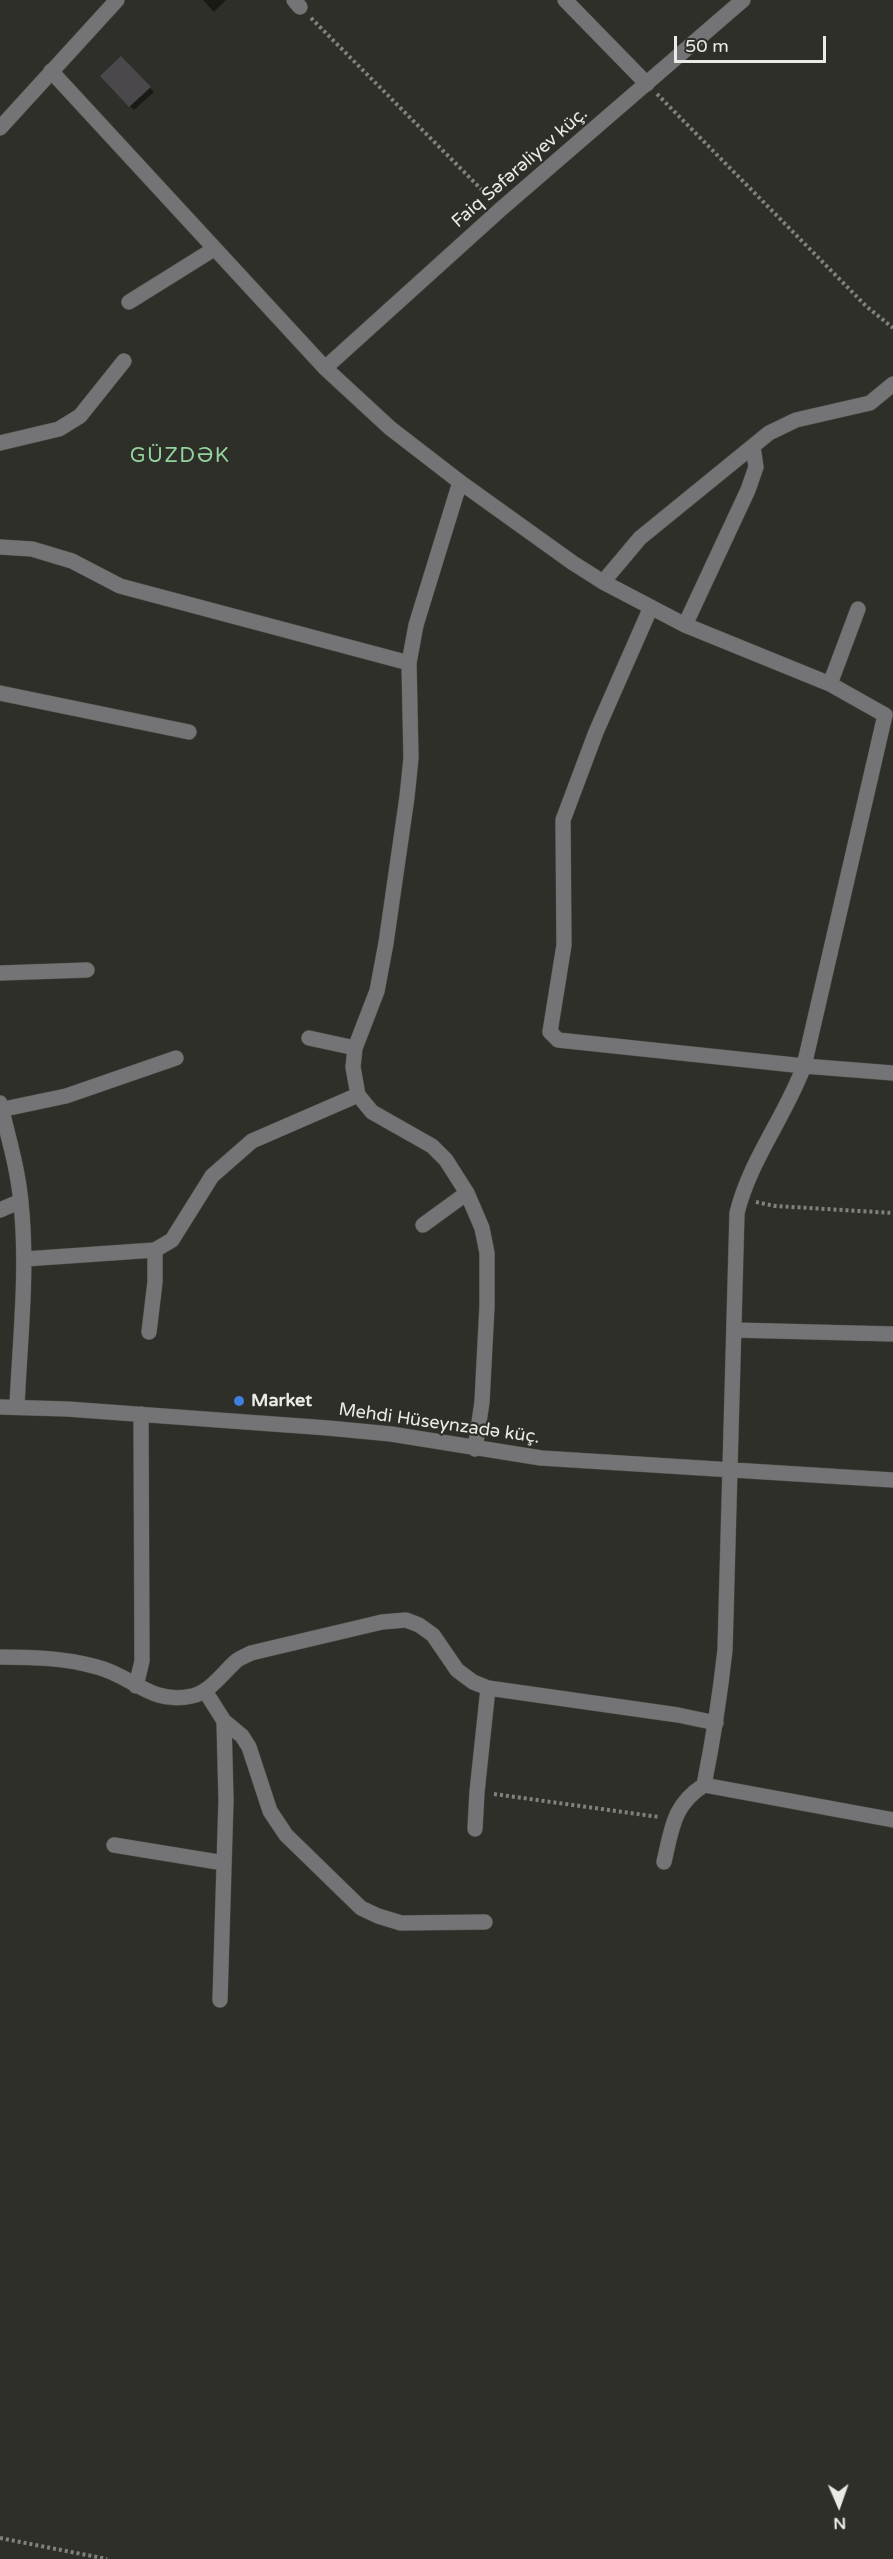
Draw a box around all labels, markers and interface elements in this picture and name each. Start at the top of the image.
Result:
scale bar [677,24,828,62]
text: 50 m [685,35,729,57]
street label: Faiq Səfərəliyev küç. [448,103,592,233]
district label: GÜZDƏK [130,443,230,469]
place label: Market [251,1390,312,1412]
marker: Market [232,1394,246,1408]
street label: Mehdi Hüseynzadə küç. [337,1399,541,1449]
north arrow [809,2475,869,2535]
text: N [833,2513,846,2533]

